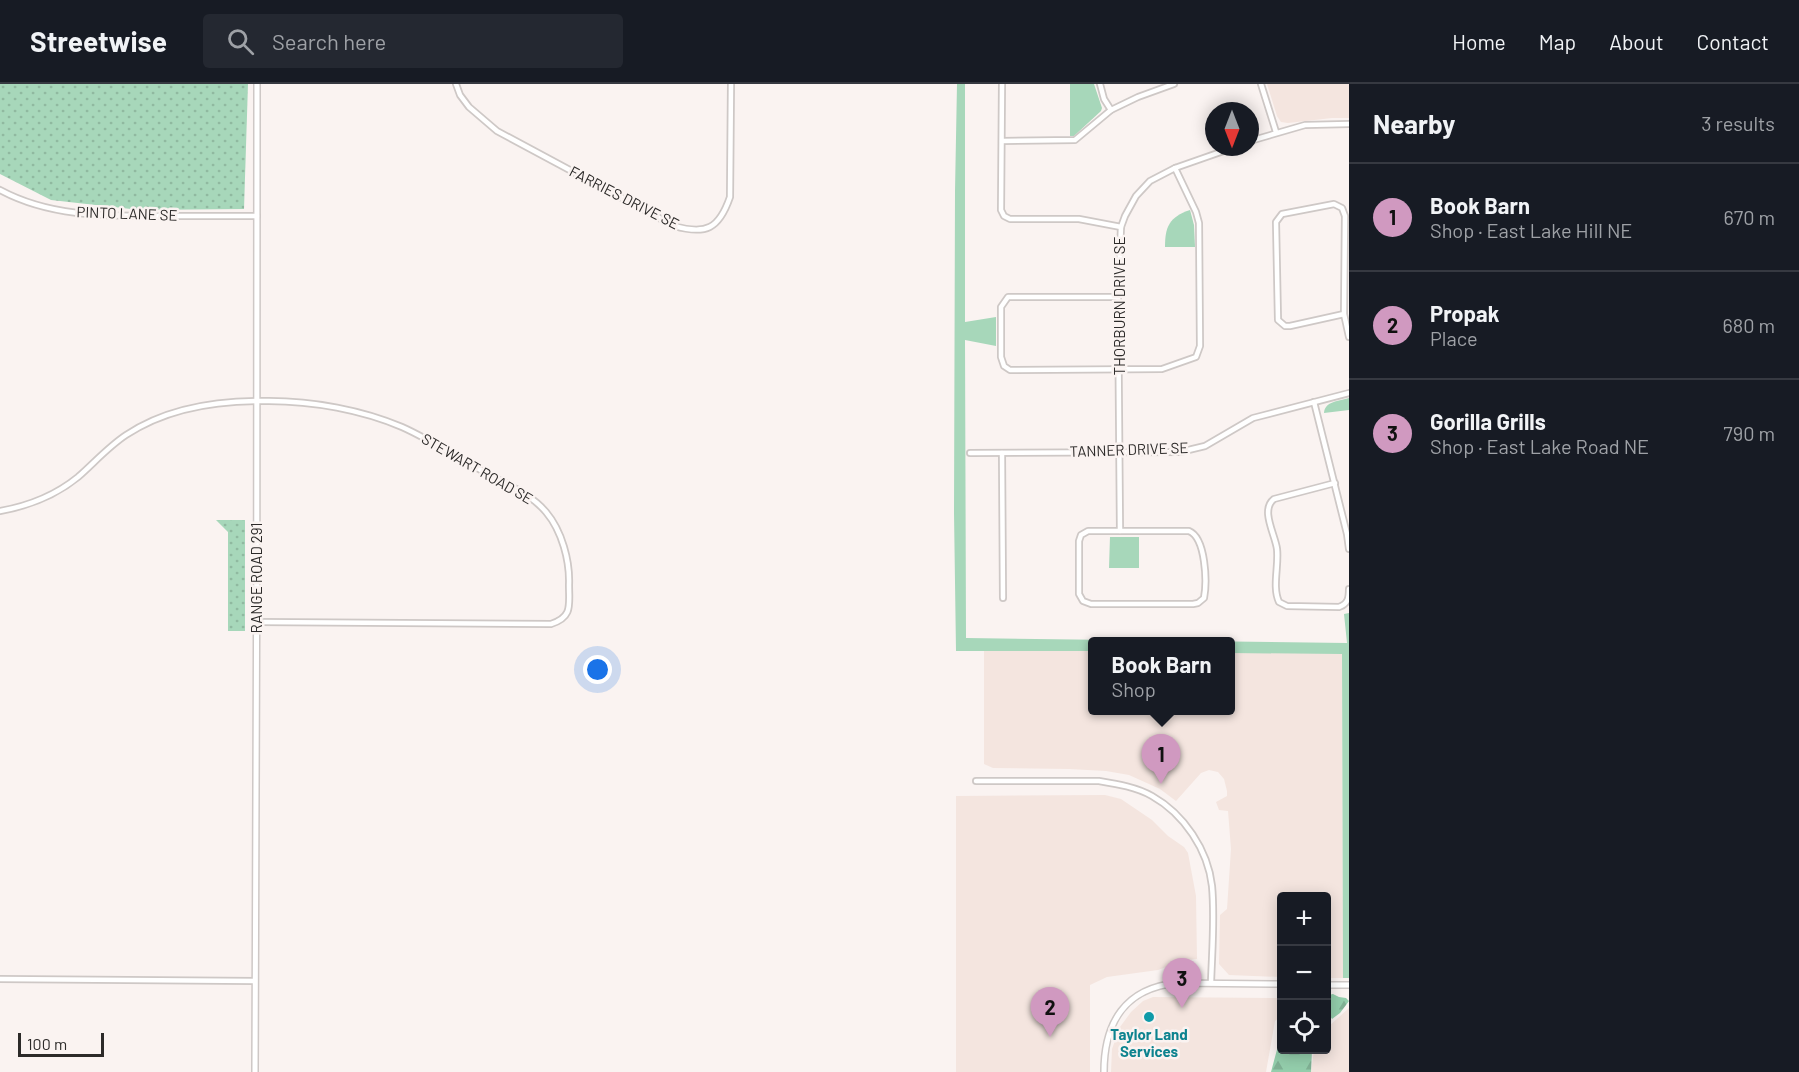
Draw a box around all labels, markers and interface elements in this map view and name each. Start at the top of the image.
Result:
search box [203,14,623,68]
text: Streetwise [30,24,167,58]
icon: search [224,25,257,58]
text: Search here [272,28,386,54]
text: Home [1452,29,1506,54]
text: Map [1539,29,1576,54]
text: About [1609,29,1664,54]
text: Contact [1697,29,1769,54]
north arrow [1205,102,1259,156]
text: Nearby [1373,108,1455,139]
text: 3 results [1701,111,1775,135]
street label: FARRIES DRIVE SE [567,162,682,233]
text: Book Barn [1430,192,1530,218]
street label: PINTO LANE SE [76,202,178,224]
text: 1 [1389,205,1396,229]
text: 670 m [1723,205,1775,229]
text: Shop · East Lake Hill NE [1430,218,1632,242]
street label: THORBURN DRIVE SE [1110,236,1128,376]
text: Propak [1430,300,1499,326]
text: 2 [1387,313,1398,337]
text: 680 m [1722,313,1775,337]
text: Place [1430,326,1478,350]
text: Gorilla Grills [1430,408,1546,434]
text: 3 [1387,421,1398,445]
text: 790 m [1723,421,1775,445]
street label: STEWART ROAD SE [419,429,536,507]
text: Shop · East Lake Road NE [1430,434,1649,458]
street label: TANNER DRIVE SE [1069,438,1189,460]
street label: RANGE ROAD 291 [247,523,265,633]
popup [1088,637,1235,715]
text: Book Barn [1112,651,1211,677]
your location [583,655,612,684]
text: Shop [1112,677,1156,701]
pin: 1 [1142,734,1180,784]
map controls [1277,892,1331,1054]
button: + [1277,892,1331,946]
button: − [1277,946,1331,1000]
pin: 3 [1162,958,1202,1008]
pin: 2 [1030,988,1070,1037]
button: locate [1277,1000,1331,1054]
marker: Taylor Land Services [1142,1010,1156,1024]
place label: Taylor Land Services [1110,1025,1188,1060]
scale bar [18,1030,104,1058]
text: 100 m [27,1034,67,1053]

